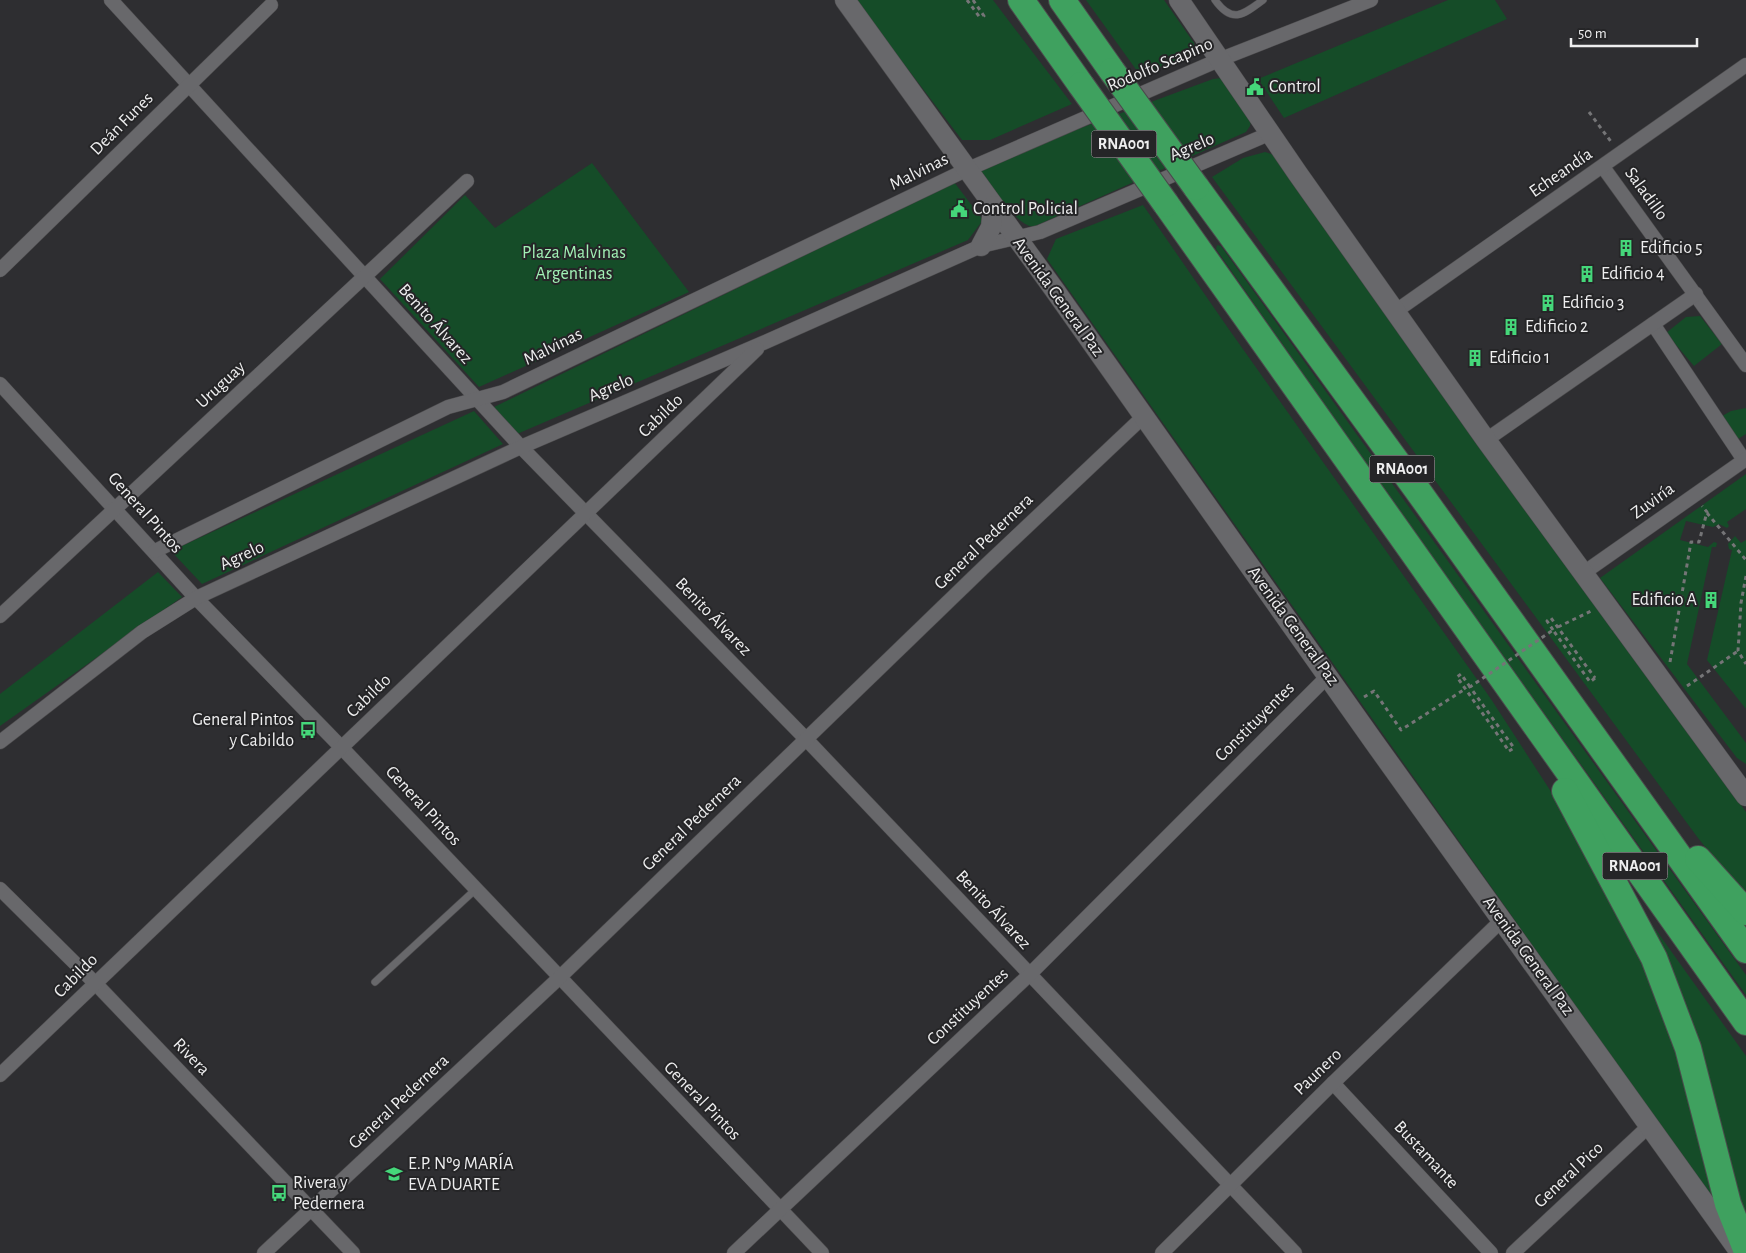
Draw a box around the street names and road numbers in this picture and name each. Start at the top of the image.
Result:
street label: Rodolfo Scapino [1105,35,1215,95]
street label: Deán Funes [87,89,157,159]
road number: RNA001 [1092,130,1156,158]
street label: Agrelo [1167,130,1217,164]
street label: Echeandía [1526,145,1596,201]
street label: Malvinas [887,150,951,194]
street label: Saladillo [1621,164,1671,224]
street label: Avenida General Paz [1009,234,1107,360]
street label: Benito Álvarez [395,279,478,367]
street label: Malvinas [521,325,585,369]
street label: Uruguay [193,358,249,412]
street label: Agrelo [586,371,636,405]
street label: Cabildo [635,391,687,441]
road number: RNA001 [1370,456,1434,482]
street label: General Pintos [104,469,186,557]
street label: Zuviría [1628,479,1678,523]
street label: General Pedernera [931,491,1037,593]
street label: Agrelo [217,538,267,574]
street label: Avenida General Paz [1244,563,1342,689]
street label: Benito Álvarez [672,573,757,659]
street label: Cabildo [343,671,395,721]
street label: Constituyentes [1212,679,1298,765]
street label: General Pintos [382,763,464,849]
street label: General Pedernera [639,772,745,874]
road number: RNA001 [1602,852,1668,879]
street label: Benito Álvarez [952,865,1036,953]
street label: Avenida General Paz [1479,893,1577,1019]
street label: Cabildo [51,950,102,1001]
street label: Constituyentes [924,965,1012,1049]
street label: Rivera [169,1035,213,1079]
street label: Paunero [1291,1045,1345,1099]
street label: General Pedernera [345,1051,453,1153]
street label: General Pintos [660,1058,744,1144]
street label: Bustamante [1390,1118,1462,1192]
street label: General Pico [1531,1139,1607,1211]

